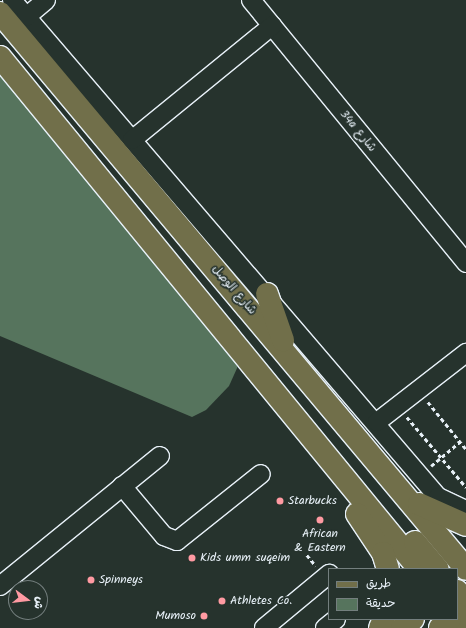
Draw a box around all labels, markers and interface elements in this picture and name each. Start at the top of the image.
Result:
street label: 34a شارع [337,107,379,155]
street label: شارع الوصل [209,262,259,318]
place label: Starbucks [288,494,337,508]
marker: Starbucks [275,496,285,506]
marker: African & Eastern [315,515,325,525]
place label: African & Eastern [294,527,346,555]
place label: Kids umm suqeim [200,551,290,565]
marker: Kids umm suqeim [187,553,197,563]
legend [328,568,458,620]
place label: Spinneys [99,573,143,587]
text: طريق [366,574,391,593]
marker: Spinneys [86,575,96,585]
north arrow [8,580,48,620]
place label: Athletes Co. [230,594,292,608]
text: حديقة [366,594,395,613]
text: ش [28,595,49,611]
marker: Athletes Co. [217,596,227,606]
place label: Mumoso [155,609,196,623]
marker: Mumoso [199,611,209,621]

